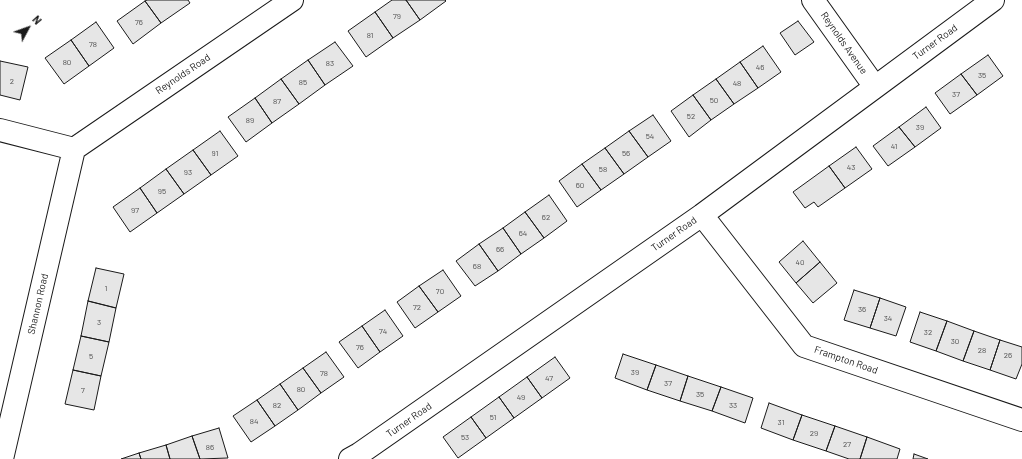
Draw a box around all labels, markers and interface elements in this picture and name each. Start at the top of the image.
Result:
north arrow [8,8,48,48]
street label: Reynolds Avenue [818,10,870,76]
house number: 79 [393,11,401,21]
text: N [30,13,45,27]
house number: 76 [135,17,143,27]
street label: Turner Road [910,22,960,62]
house number: 81 [367,30,373,40]
house number: 78 [89,39,97,49]
street label: Reynolds Road [153,51,213,97]
house number: 80 [63,57,71,67]
house number: 83 [326,58,334,68]
house number: 46 [756,62,764,72]
house number: 35 [978,70,986,80]
house number: 2 [10,76,14,86]
house number: 85 [299,77,307,87]
house number: 48 [733,78,741,88]
house number: 37 [952,89,960,99]
house number: 50 [710,95,718,105]
house number: 87 [273,96,281,106]
house number: 52 [687,111,695,121]
house number: 89 [246,115,254,125]
house number: 39 [916,122,924,132]
house number: 54 [646,131,654,141]
house number: 41 [891,141,897,151]
house number: 91 [212,148,218,158]
house number: 56 [622,148,630,158]
house number: 43 [847,162,855,172]
house number: 58 [599,164,607,174]
house number: 93 [184,167,192,177]
house number: 60 [576,180,584,190]
house number: 95 [158,186,166,196]
house number: 97 [131,205,139,215]
house number: 62 [542,212,550,222]
street label: Turner Road [649,214,699,254]
house number: 64 [519,228,527,238]
house number: 66 [496,244,504,254]
house number: 40 [796,257,804,267]
house number: 68 [473,261,481,271]
street label: Shannon Road [25,272,51,336]
house number: 1 [105,283,107,293]
house number: 70 [436,286,444,296]
house number: 72 [413,302,421,312]
house number: 36 [858,304,866,314]
house number: 34 [884,313,892,323]
house number: 3 [97,317,101,327]
house number: 74 [379,326,387,336]
house number: 32 [924,327,932,337]
house number: 30 [951,336,959,346]
house number: 76 [356,342,364,352]
street label: Frampton Road [813,343,879,377]
house number: 28 [978,345,986,355]
house number: 26 [1004,350,1012,360]
house number: 5 [89,351,93,361]
house number: 39 [631,367,639,377]
house number: 78 [320,368,328,378]
house number: 47 [545,373,553,383]
house number: 37 [664,378,672,388]
house number: 80 [297,384,305,394]
house number: 7 [81,385,85,395]
house number: 35 [696,389,704,399]
house number: 49 [517,392,525,402]
house number: 82 [273,400,281,410]
street label: Turner Road [384,400,434,440]
house number: 33 [729,400,737,410]
house number: 51 [490,412,496,422]
house number: 84 [250,416,258,426]
house number: 31 [778,417,784,427]
house number: 29 [810,428,818,438]
house number: 53 [461,432,469,442]
house number: 27 [843,439,851,449]
house number: 86 [206,442,214,452]

